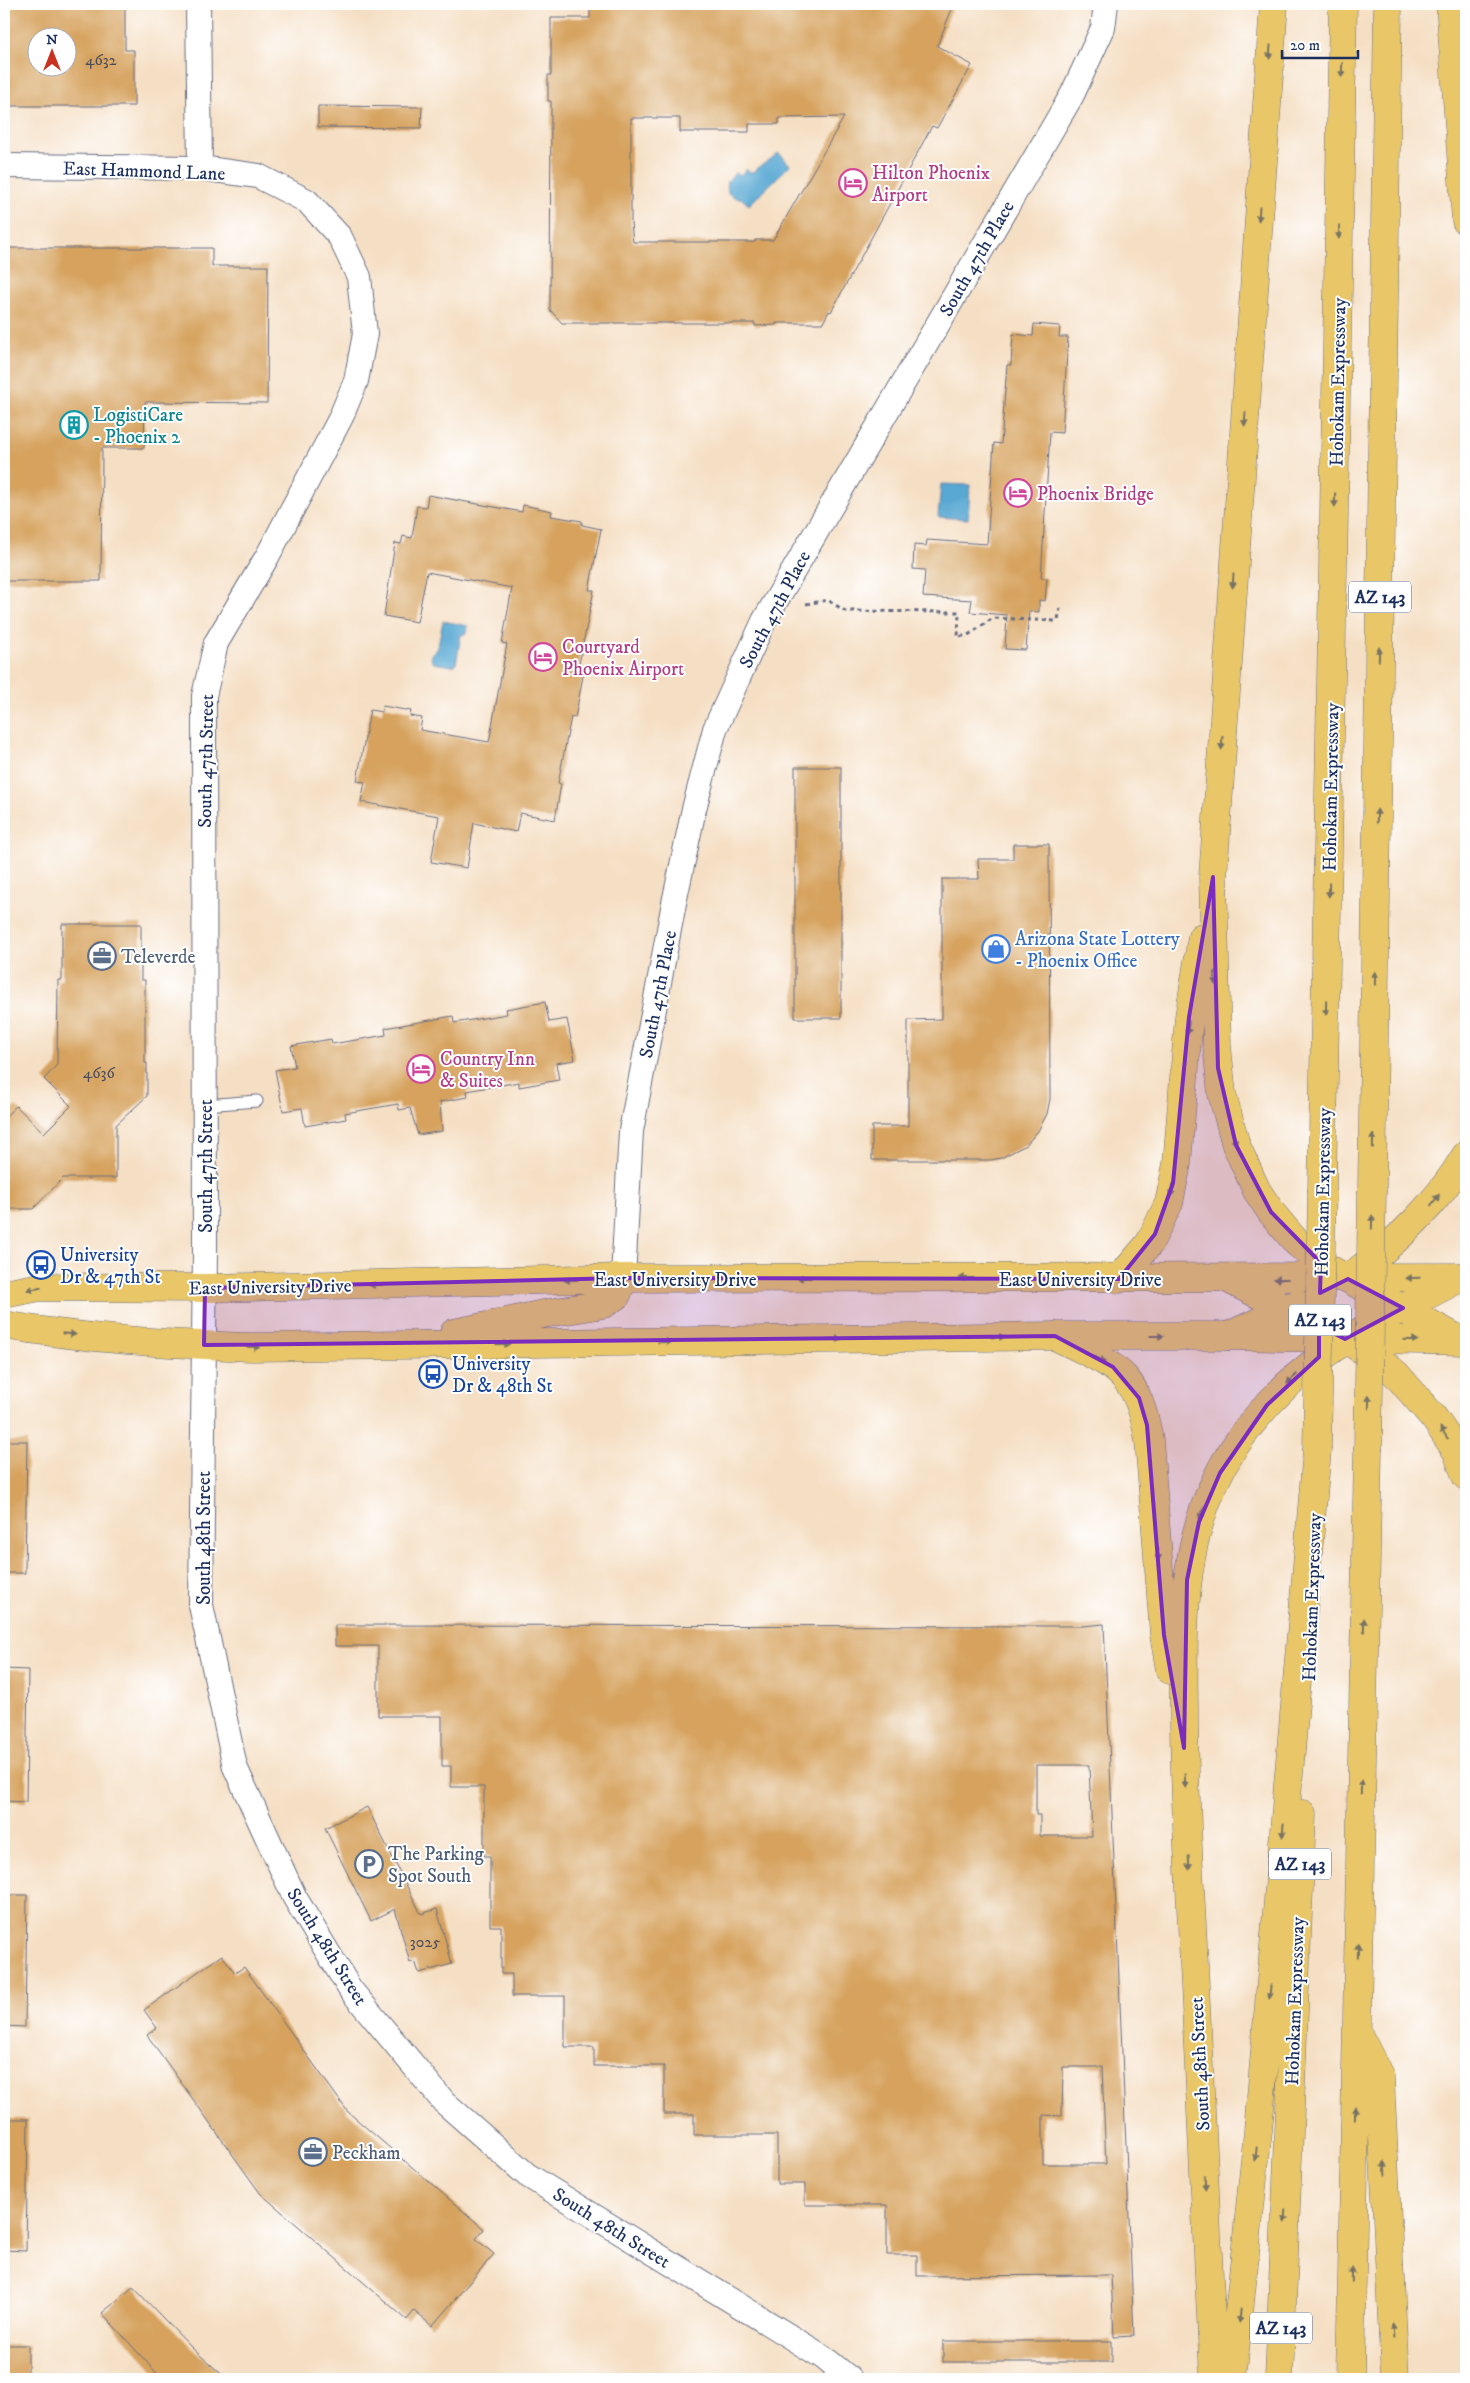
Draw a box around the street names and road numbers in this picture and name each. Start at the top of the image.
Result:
street label: East Hammond Lane [62,157,226,186]
street label: South 47th Place [935,197,1020,321]
street label: Hohokam Expressway [1326,297,1351,467]
street label: South 47th Place [735,547,816,672]
road number: AZ 143 [1349,582,1411,612]
street label: South 47th Street [194,694,219,828]
street label: Hohokam Expressway [1319,702,1344,872]
street label: South 47th Place [635,928,682,1060]
street label: South 47th Street [195,1099,218,1233]
street label: Hohokam Expressway [1311,1107,1336,1277]
street label: East University Drive [593,1269,757,1292]
street label: East University Drive [998,1269,1162,1292]
street label: East University Drive [188,1275,352,1300]
road number: AZ 143 [1289,1304,1351,1336]
street label: South 48th Street [193,1471,216,1605]
street label: Hohokam Expressway [1298,1511,1327,1682]
road number: AZ 143 [1269,1848,1331,1880]
street label: South 48th Street [281,1884,372,2010]
street label: Hohokam Expressway [1281,1915,1310,2086]
street label: South 48th Street [1186,1996,1215,2131]
street label: South 48th Street [548,2183,674,2274]
road number: AZ 143 [1250,2312,1312,2344]

